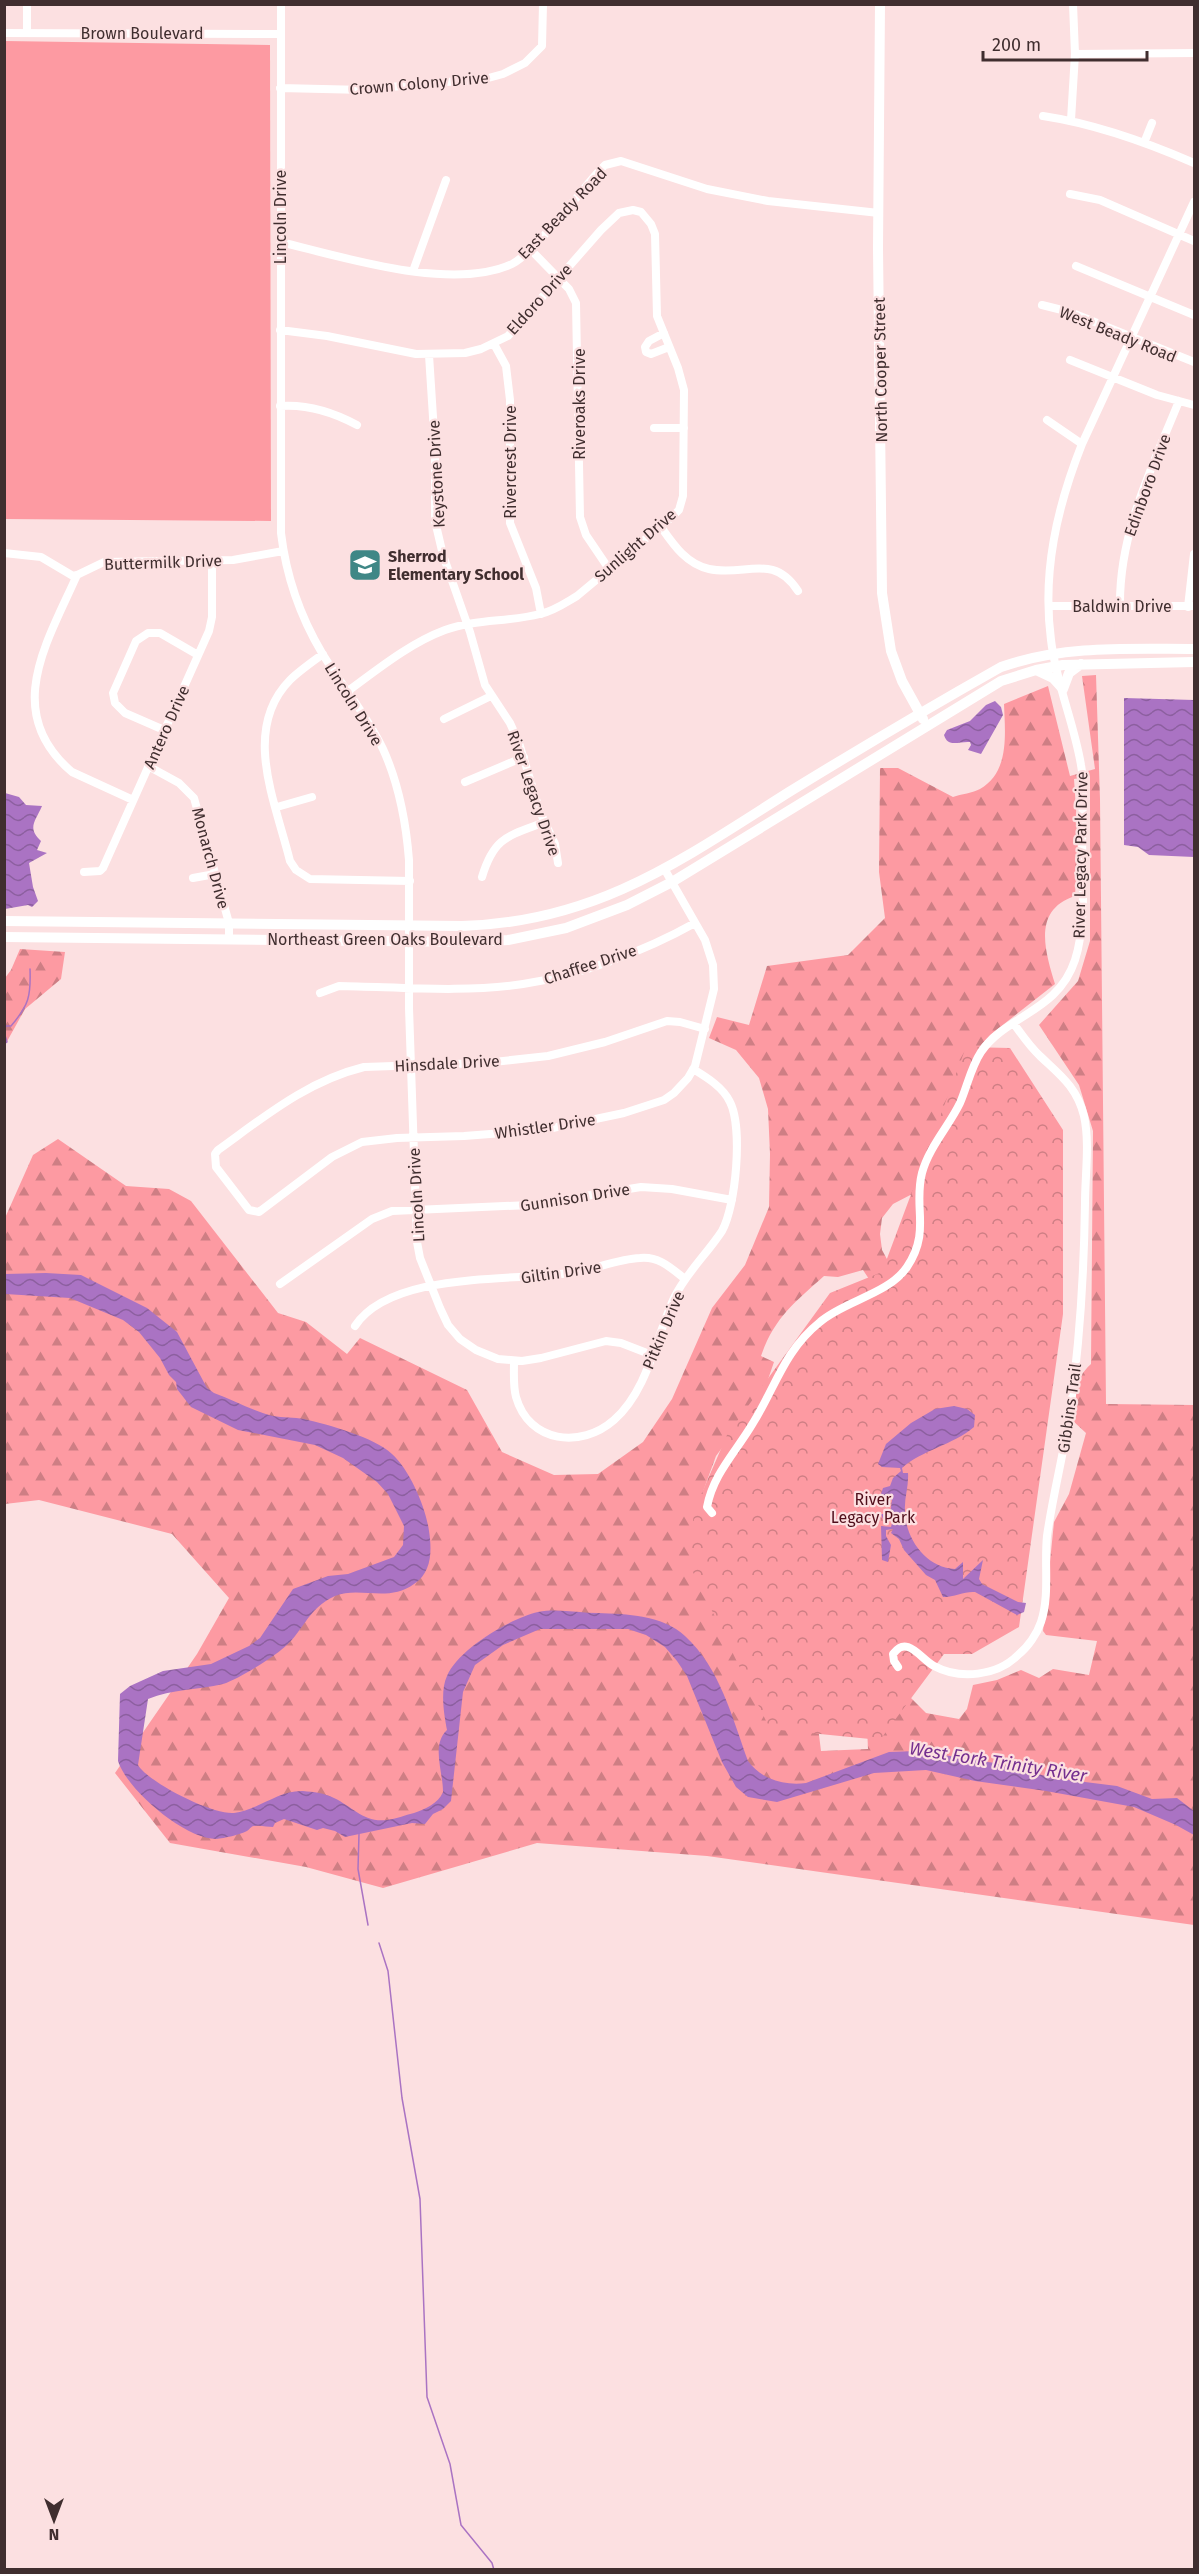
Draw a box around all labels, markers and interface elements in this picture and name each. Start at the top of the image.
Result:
street label: Brown Boulevard [80,24,204,43]
scale bar [983,24,1146,62]
text: 200 m [992,34,1041,56]
street label: Crown Colony Drive [349,68,489,99]
street label: East Beady Road [514,164,611,263]
street label: Lincoln Drive [271,170,290,264]
street label: Eldoro Drive [503,260,576,339]
street label: North Cooper Street [870,297,891,443]
street label: West Beady Road [1056,302,1179,367]
street label: Riveroaks Drive [570,348,589,460]
street label: Rivercrest Drive [501,405,520,519]
street label: Keystone Drive [424,420,449,528]
street label: Edinboro Drive [1120,431,1175,539]
street label: Sunlight Drive [591,505,680,586]
school or university icon: Sherrod Elementary School [347,547,383,583]
place label: Sherrod Elementary School [388,547,524,584]
street label: Buttermilk Drive [104,551,222,574]
street label: Baldwin Drive [1072,597,1172,616]
street label: Lincoln Drive [321,659,387,749]
street label: Antero Drive [140,682,193,772]
street label: River Legacy Drive [503,728,564,858]
street label: River Legacy Park Drive [1070,771,1091,939]
street label: Monarch Drive [188,805,233,911]
street label: Northeast Green Oaks Boulevard [267,930,503,949]
street label: Chaffee Drive [541,941,639,988]
street label: Hinsdale Drive [394,1051,500,1076]
street label: Whistler Drive [494,1110,597,1143]
street label: Lincoln Drive [405,1147,428,1243]
street label: Gunnison Drive [519,1179,631,1216]
street label: Giltin Drive [520,1257,602,1288]
street label: Pitkin Drive [638,1288,689,1372]
street label: Gibbins Trail [1054,1362,1085,1454]
park label: River Legacy Park [831,1490,916,1527]
water label: West Fork Trinity River [908,1737,1089,1787]
north arrow [24,2490,84,2550]
text: N [49,2525,59,2544]

